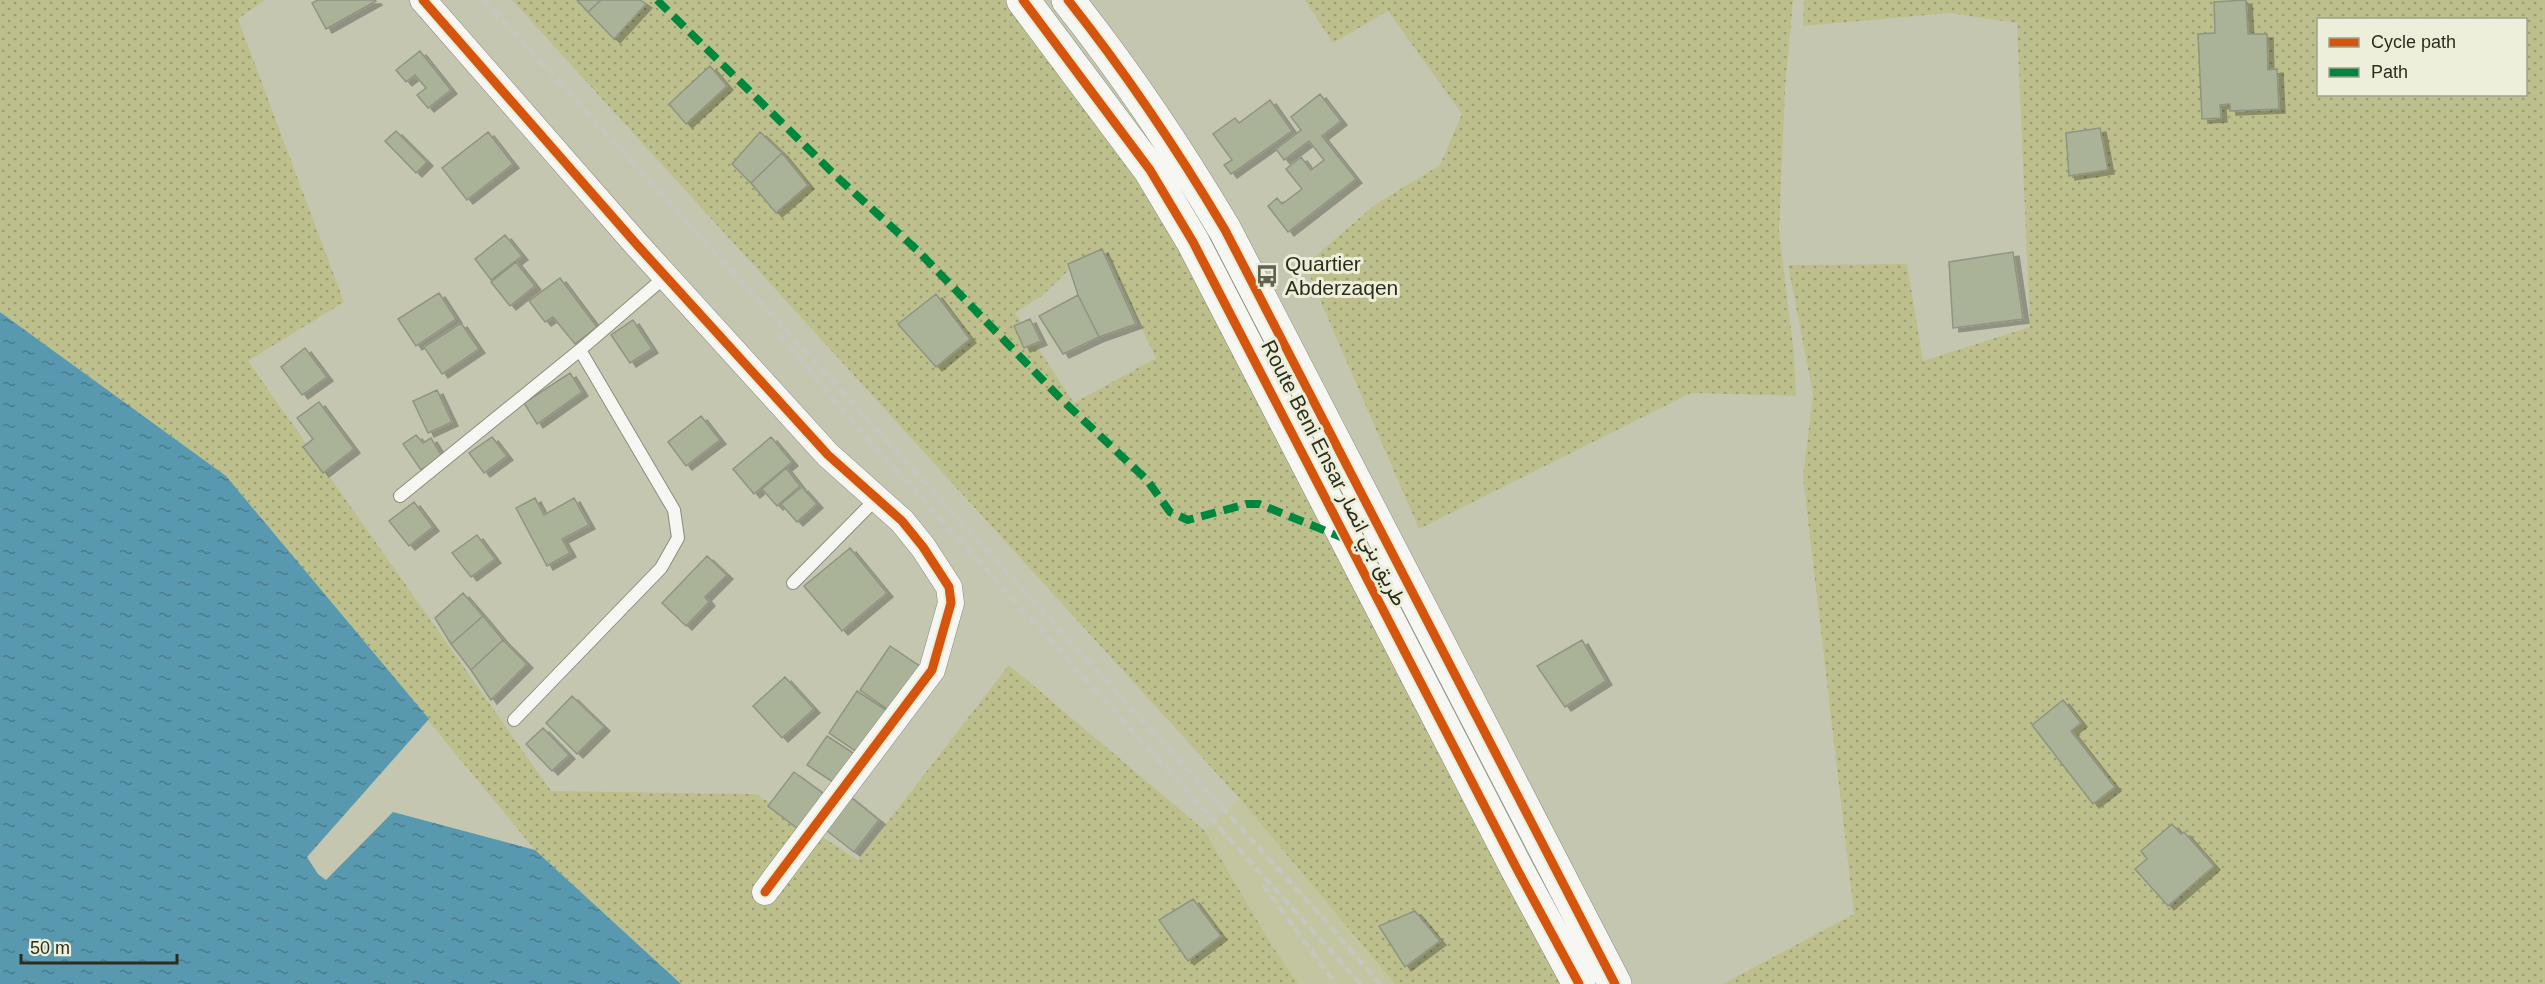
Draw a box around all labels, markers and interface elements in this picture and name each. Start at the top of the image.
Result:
legend [2317,18,2527,96]
text: Cycle path [2371,32,2456,52]
text: Path [2371,62,2408,82]
place label: Quartier Abderzaqen [1285,252,1398,299]
bus stop icon: Quartier Abderzaqen [1254,263,1280,289]
street label: Route Beni Ensar طريق بني انصار [1252,336,1412,612]
scale bar [21,927,177,965]
text: 50 m [30,938,70,958]

